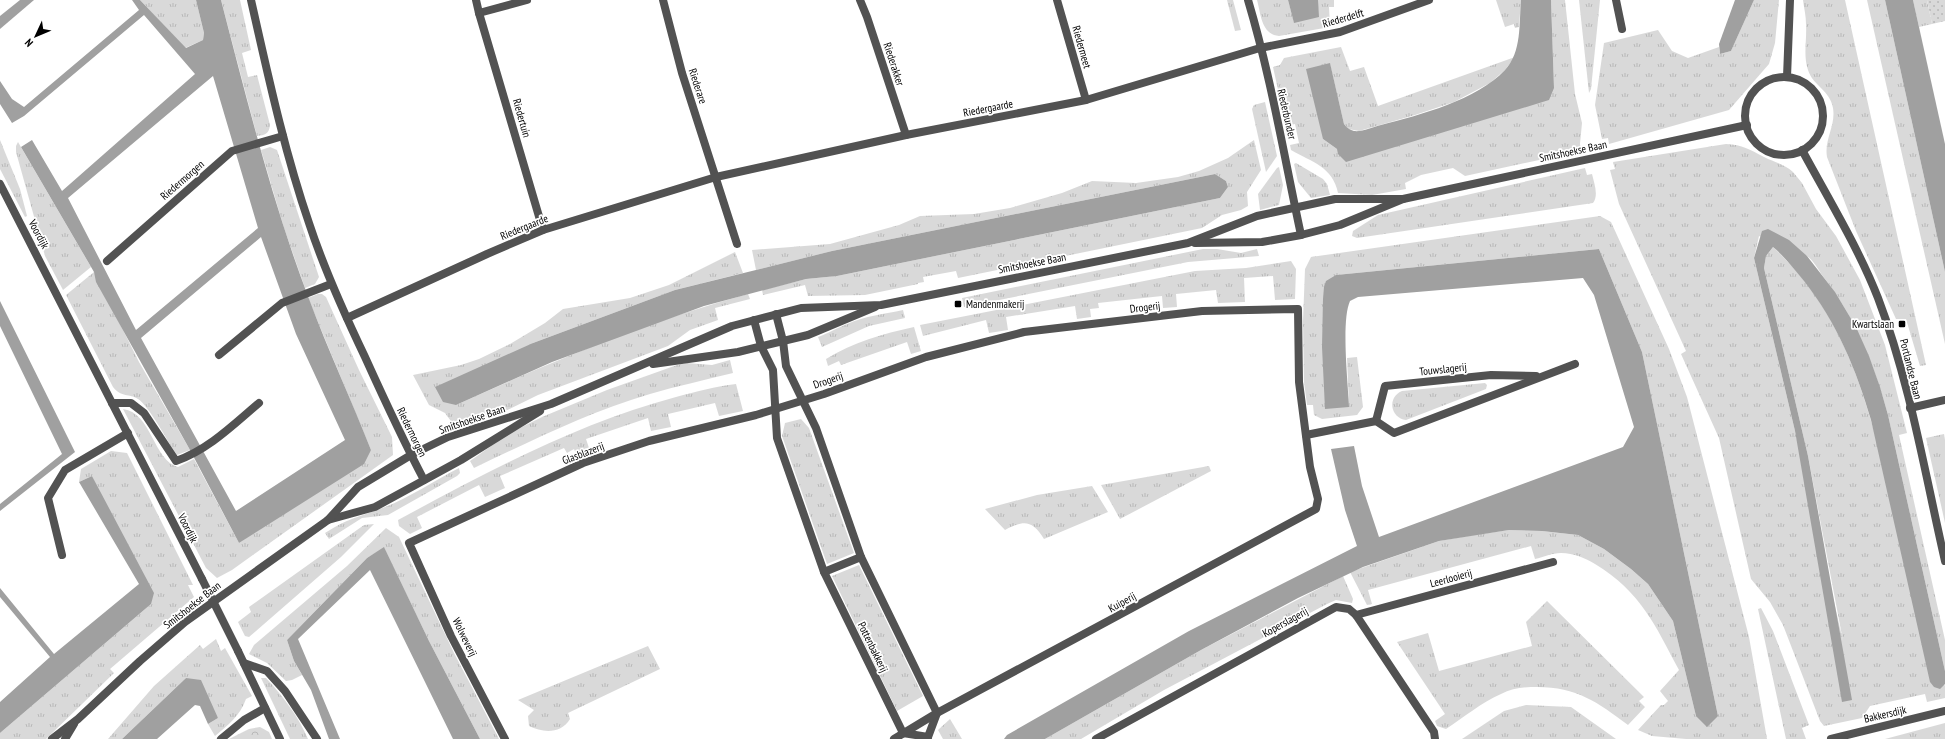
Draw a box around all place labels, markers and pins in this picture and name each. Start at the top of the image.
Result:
place label: Mandenmakerij [966,297,1024,311]
marker: Mandenmakerij [953,299,963,309]
place label: Kwartslaan [1852,317,1894,331]
marker: Kwartslaan [1897,319,1907,329]

